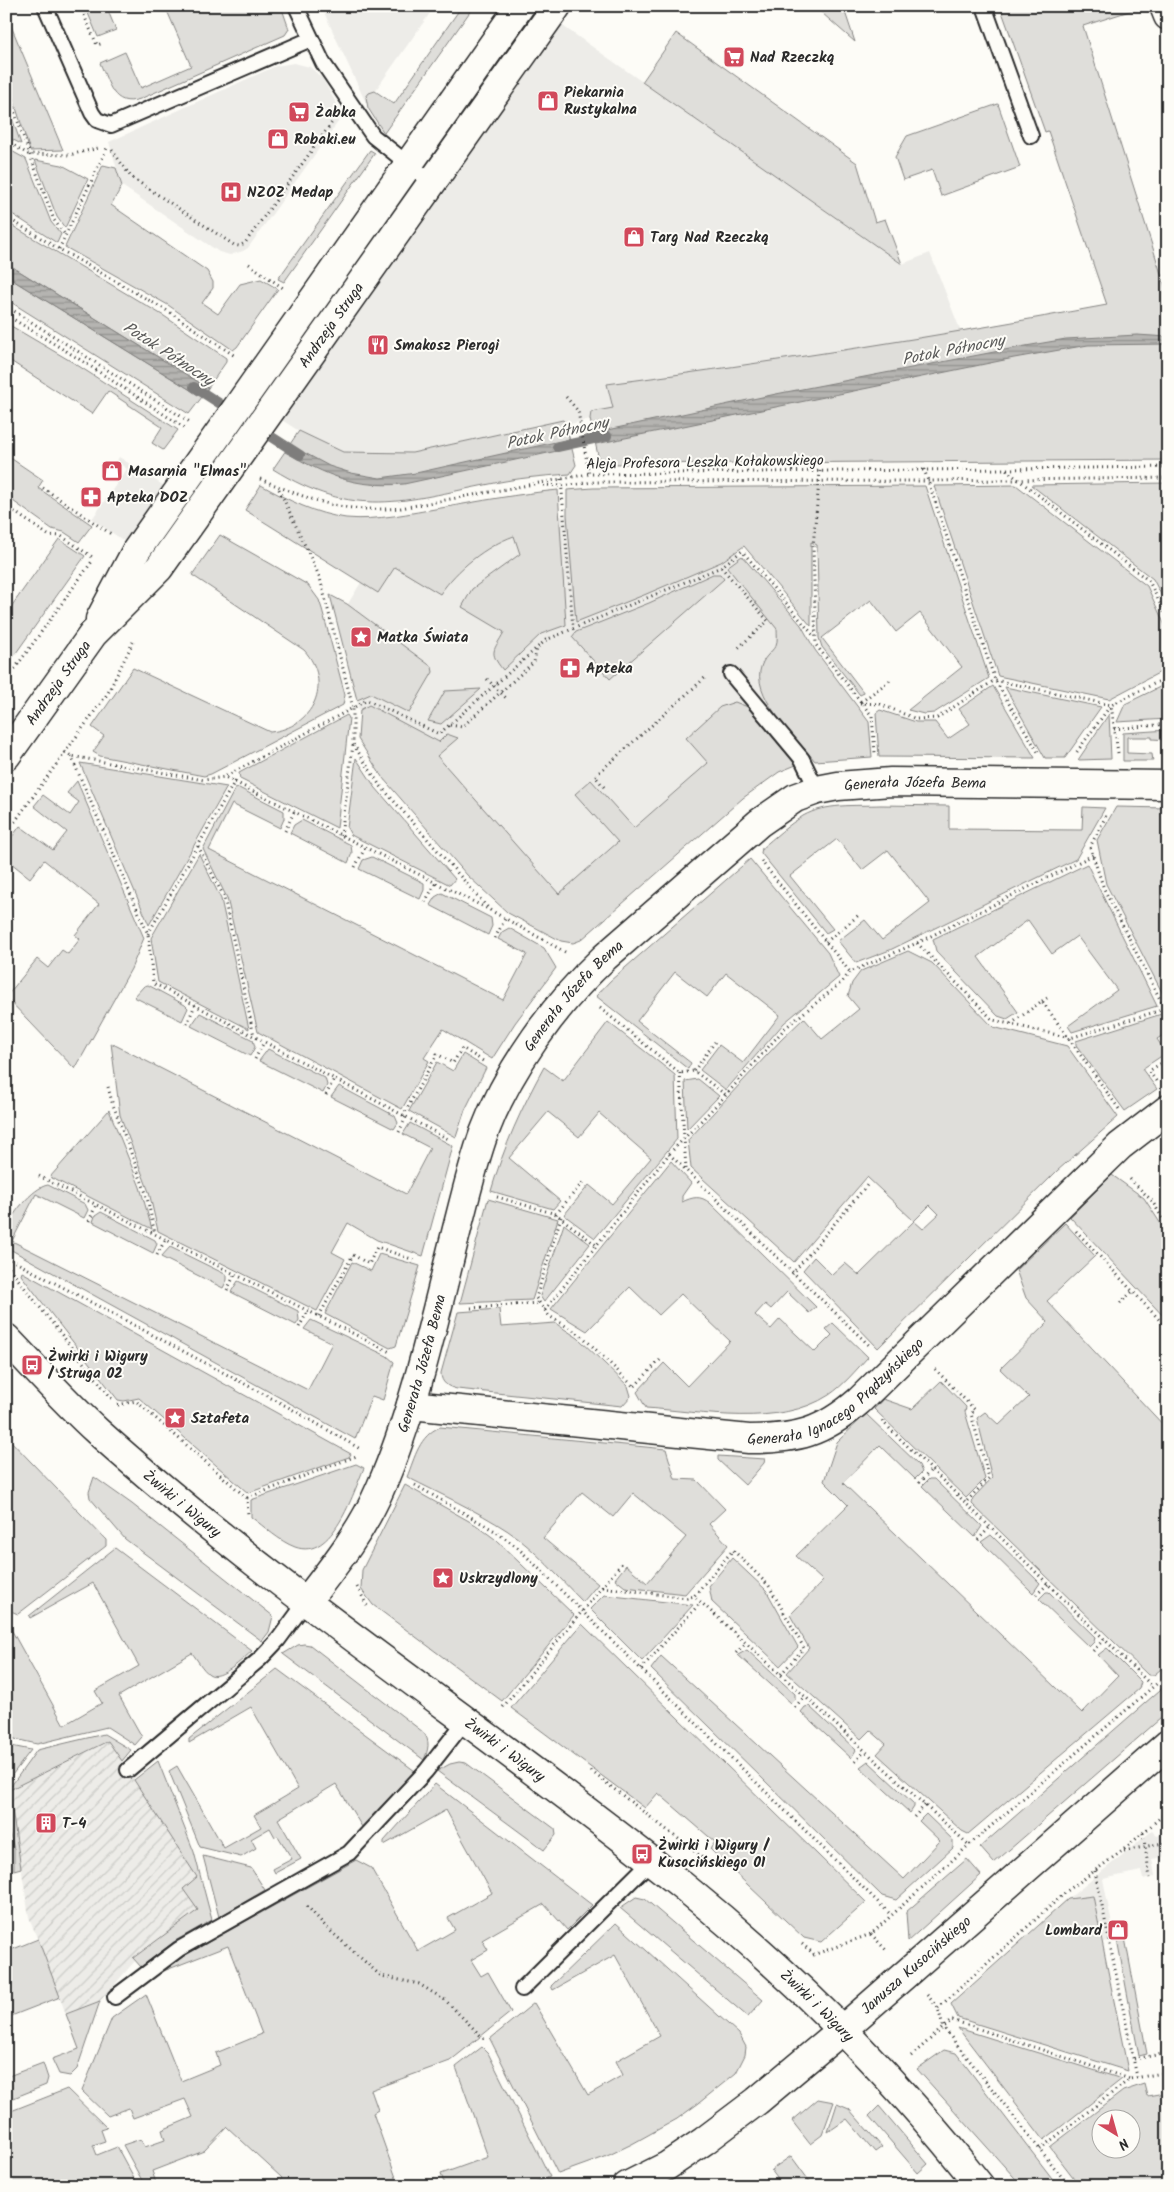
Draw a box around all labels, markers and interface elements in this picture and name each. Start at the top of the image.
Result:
supermarket icon: Nad Rzeczką [722,45,746,69]
place label: Nad Rzeczką [750,46,834,70]
place label: Piekarnia Rustykalna [564,81,637,122]
shop icon: Piekarnia Rustykalna [536,89,560,113]
supermarket icon: Żabka [287,100,311,124]
place label: Żabka [315,101,356,125]
shop icon: Robaki.eu [266,127,290,151]
place label: Robaki.eu [294,128,356,152]
hospital icon: NZOZ Medap [219,180,243,204]
place label: NZOZ Medap [247,181,333,205]
shop icon: Targ Nad Rzeczką [622,225,646,249]
place label: Targ Nad Rzeczką [650,226,769,250]
street label: Andrzeja Struga [293,278,371,373]
water label: Potok Północny [118,315,221,394]
water label: Potok Północny [900,328,1009,373]
restaurant icon: Smakosz Pierogi [366,333,390,357]
place label: Smakosz Pierogi [394,334,500,358]
water label: Potok Północny [504,410,613,456]
street label: Aleja Profesora Leszka Kołakowskiego [586,449,824,477]
shop icon: Masarnia "Elmas" [100,459,124,483]
place label: Masarnia "Elmas" [128,460,246,484]
pharmacy icon: Apteka DOZ [79,485,103,509]
place label: Apteka DOZ [107,486,188,510]
place icon: Matka Świata [349,625,373,649]
place label: Matka Świata [377,626,469,650]
street label: Andrzeja Struga [20,636,98,731]
pharmacy icon: Apteka [558,656,582,680]
place label: Apteka [586,657,633,681]
street label: Generała Józefa Bema [843,771,986,799]
street label: Generała Józefa Bema [518,935,630,1057]
street label: Generała Józefa Bema [392,1292,453,1436]
street label: Generała Ignacego Prądzyńskiego [747,1332,930,1452]
place label: Żwirki i Wigury / Struga 02 [47,1345,148,1386]
bus stop icon: Żwirki i Wigury / Struga 02 [20,1353,44,1377]
place icon: Sztafeta [163,1406,187,1430]
place label: Sztafeta [191,1407,250,1431]
street label: Żwirki i Wigury [137,1465,227,1545]
place icon: Uskrzydlony [431,1566,455,1590]
place label: Uskrzydlony [459,1567,538,1591]
street label: Żwirki i Wigury [459,1712,551,1789]
building icon: T-4 [34,1811,58,1835]
place label: T-4 [62,1812,86,1836]
place label: Żwirki i Wigury / Kusocińskiego 01 [658,1834,771,1875]
bus stop icon: Żwirki i Wigury / Kusocińskiego 01 [630,1842,654,1866]
street label: Janusza Kusocińskiego [856,1910,978,2021]
shop icon: Lombard [1106,1918,1130,1942]
place label: Lombard [1045,1919,1103,1943]
street label: Żwirki i Wigury [774,1964,860,2049]
north arrow [1092,2110,1142,2160]
text: N [1113,2132,1133,2155]

